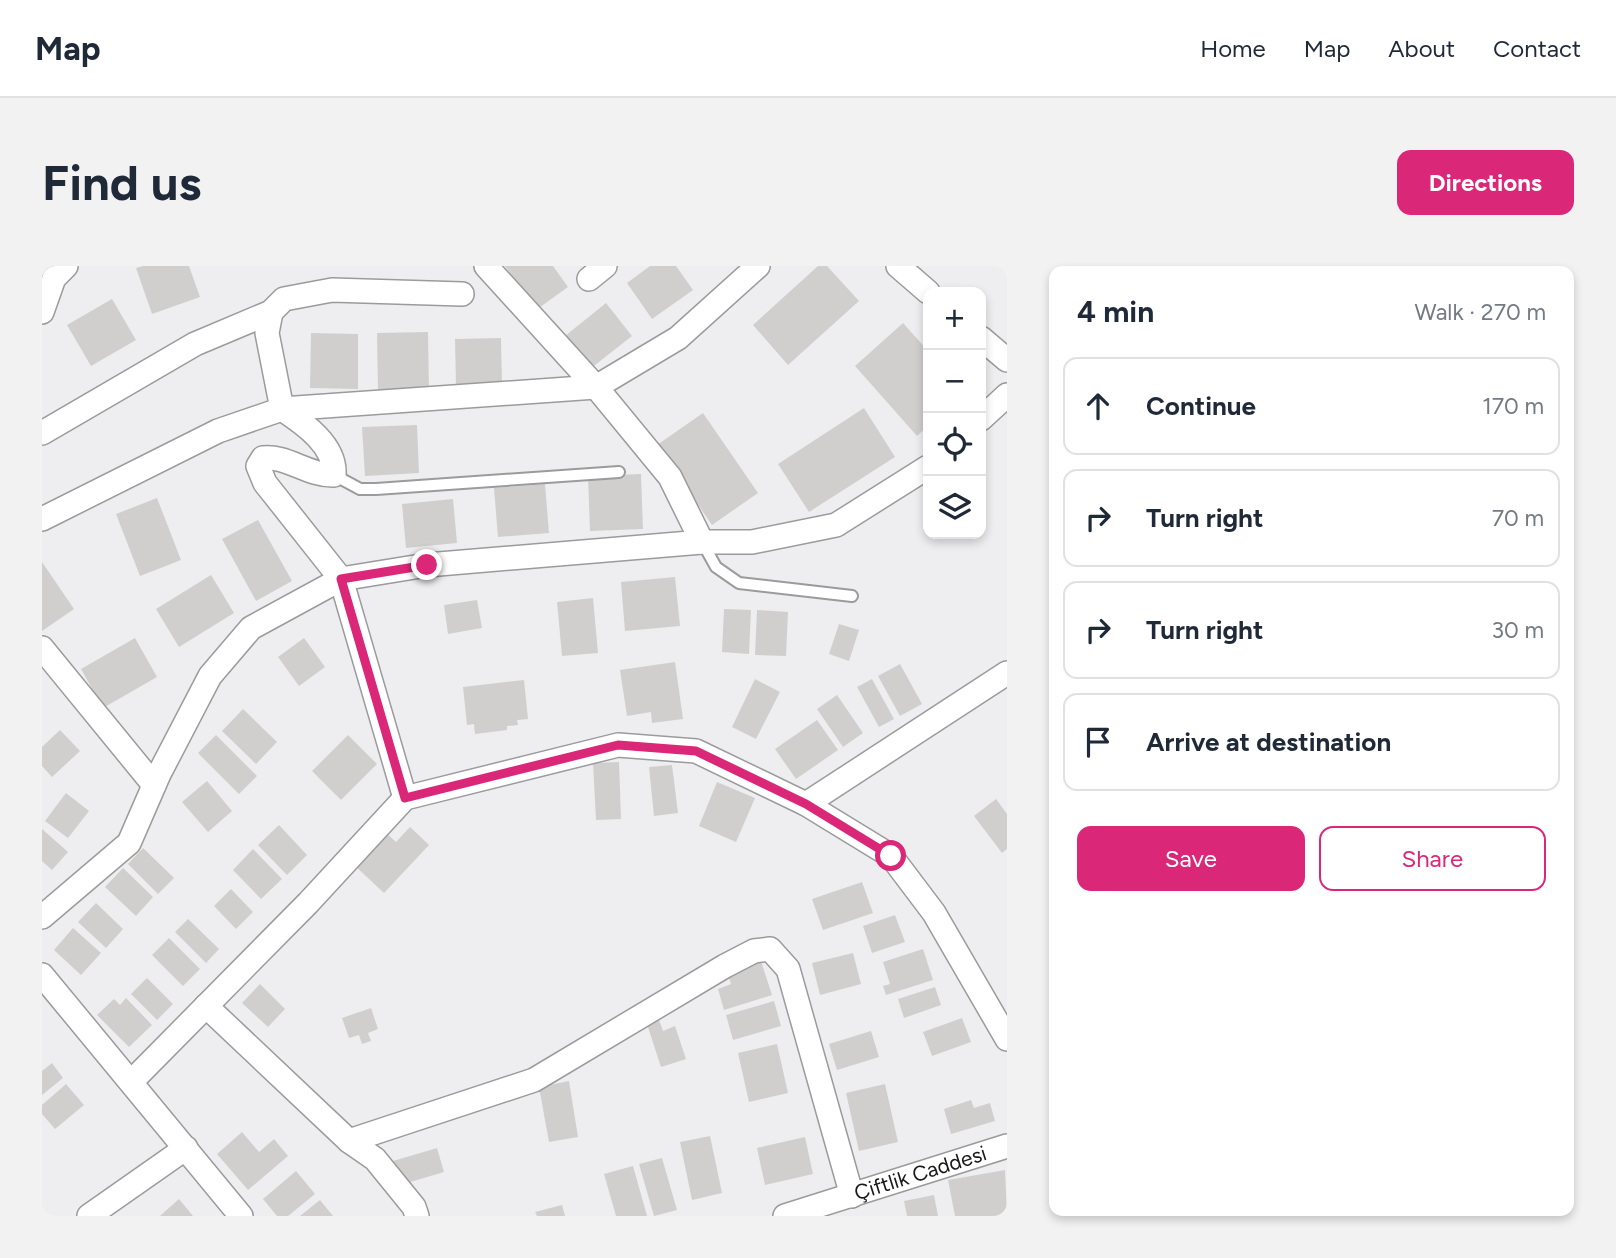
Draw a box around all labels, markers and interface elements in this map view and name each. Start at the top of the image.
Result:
text: Map [35,29,101,68]
text: Home [1200,34,1266,63]
text: Map [1304,34,1350,63]
text: About [1388,34,1455,63]
text: Contact [1493,34,1581,63]
button: Directions [1397,150,1574,215]
text: Find us [42,153,201,212]
map controls [923,287,986,539]
button: + [923,287,986,350]
text: 4 min [1077,293,1154,330]
text: Walk · 270 m [1415,298,1546,326]
button: − [923,350,986,413]
icon: ahead [1079,387,1117,425]
text: Continue [1146,390,1256,422]
text: 170 m [1482,392,1544,420]
button: locate [923,413,986,476]
button: layers [923,476,986,539]
icon: right [1079,499,1117,537]
text: Turn right [1146,502,1263,534]
text: 70 m [1492,504,1544,532]
route end [411,549,442,580]
icon: right [1079,611,1117,649]
text: Turn right [1146,614,1263,646]
text: 30 m [1491,616,1544,644]
icon: arrive [1079,723,1117,761]
text: Arrive at destination [1146,726,1391,758]
button: Save [1077,826,1305,891]
button: Share [1319,826,1546,891]
route start [875,840,906,871]
street label: Çiftlik Caddesi [851,1140,989,1205]

